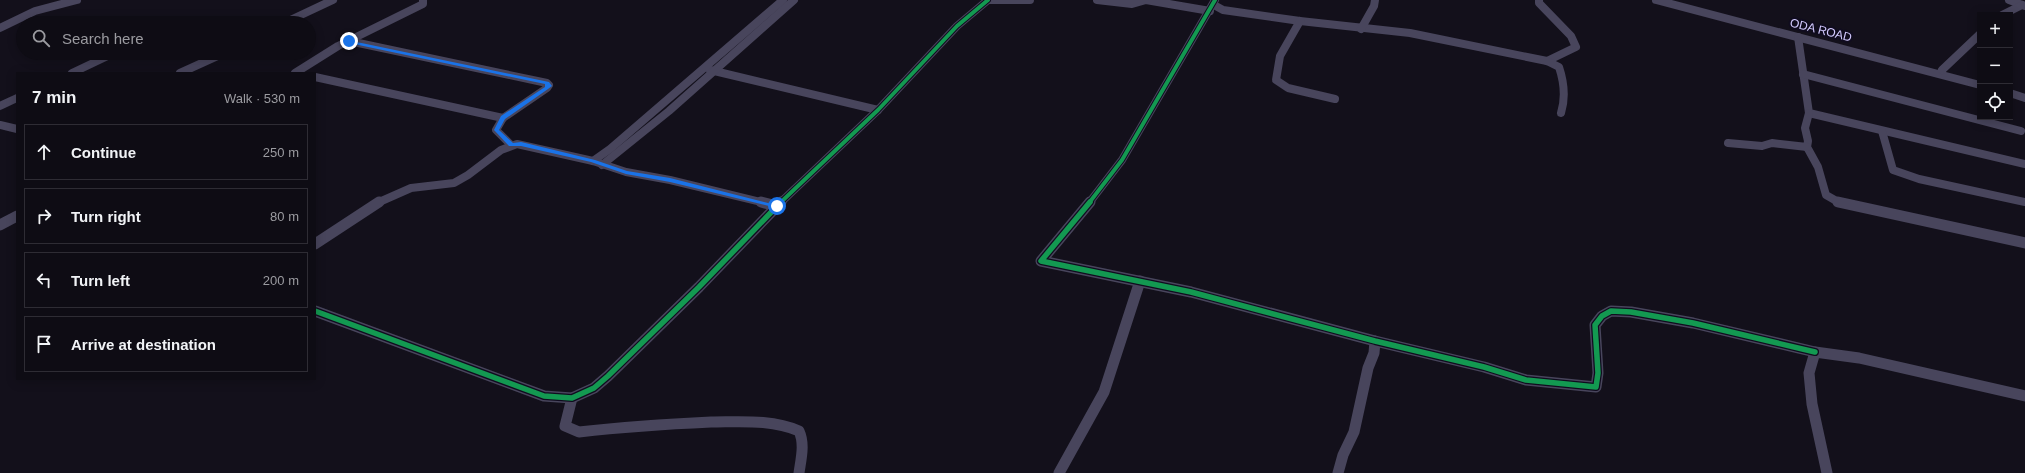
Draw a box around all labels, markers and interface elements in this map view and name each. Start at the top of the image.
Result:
map controls [1977,12,2013,120]
button: + [1977,12,2013,48]
search box [16,16,316,60]
street label: ODA ROAD [1789,16,1854,45]
icon: search [30,27,52,49]
text: Search here [62,30,144,47]
route end [340,32,358,50]
button: − [1977,48,2013,84]
button: locate [1977,84,2013,120]
text: 7 min [32,88,76,107]
text: Walk · 530 m [224,91,300,106]
icon: ahead [33,141,55,163]
text: Continue [71,144,136,161]
text: 250 m [263,145,299,160]
route start [768,197,786,215]
icon: right [33,205,55,227]
text: Turn right [71,208,141,225]
text: 80 m [270,209,299,224]
icon: left [33,269,55,291]
text: Turn left [71,272,130,289]
text: 200 m [263,273,299,288]
icon: arrive [33,333,55,355]
text: Arrive at destination [71,336,216,353]

